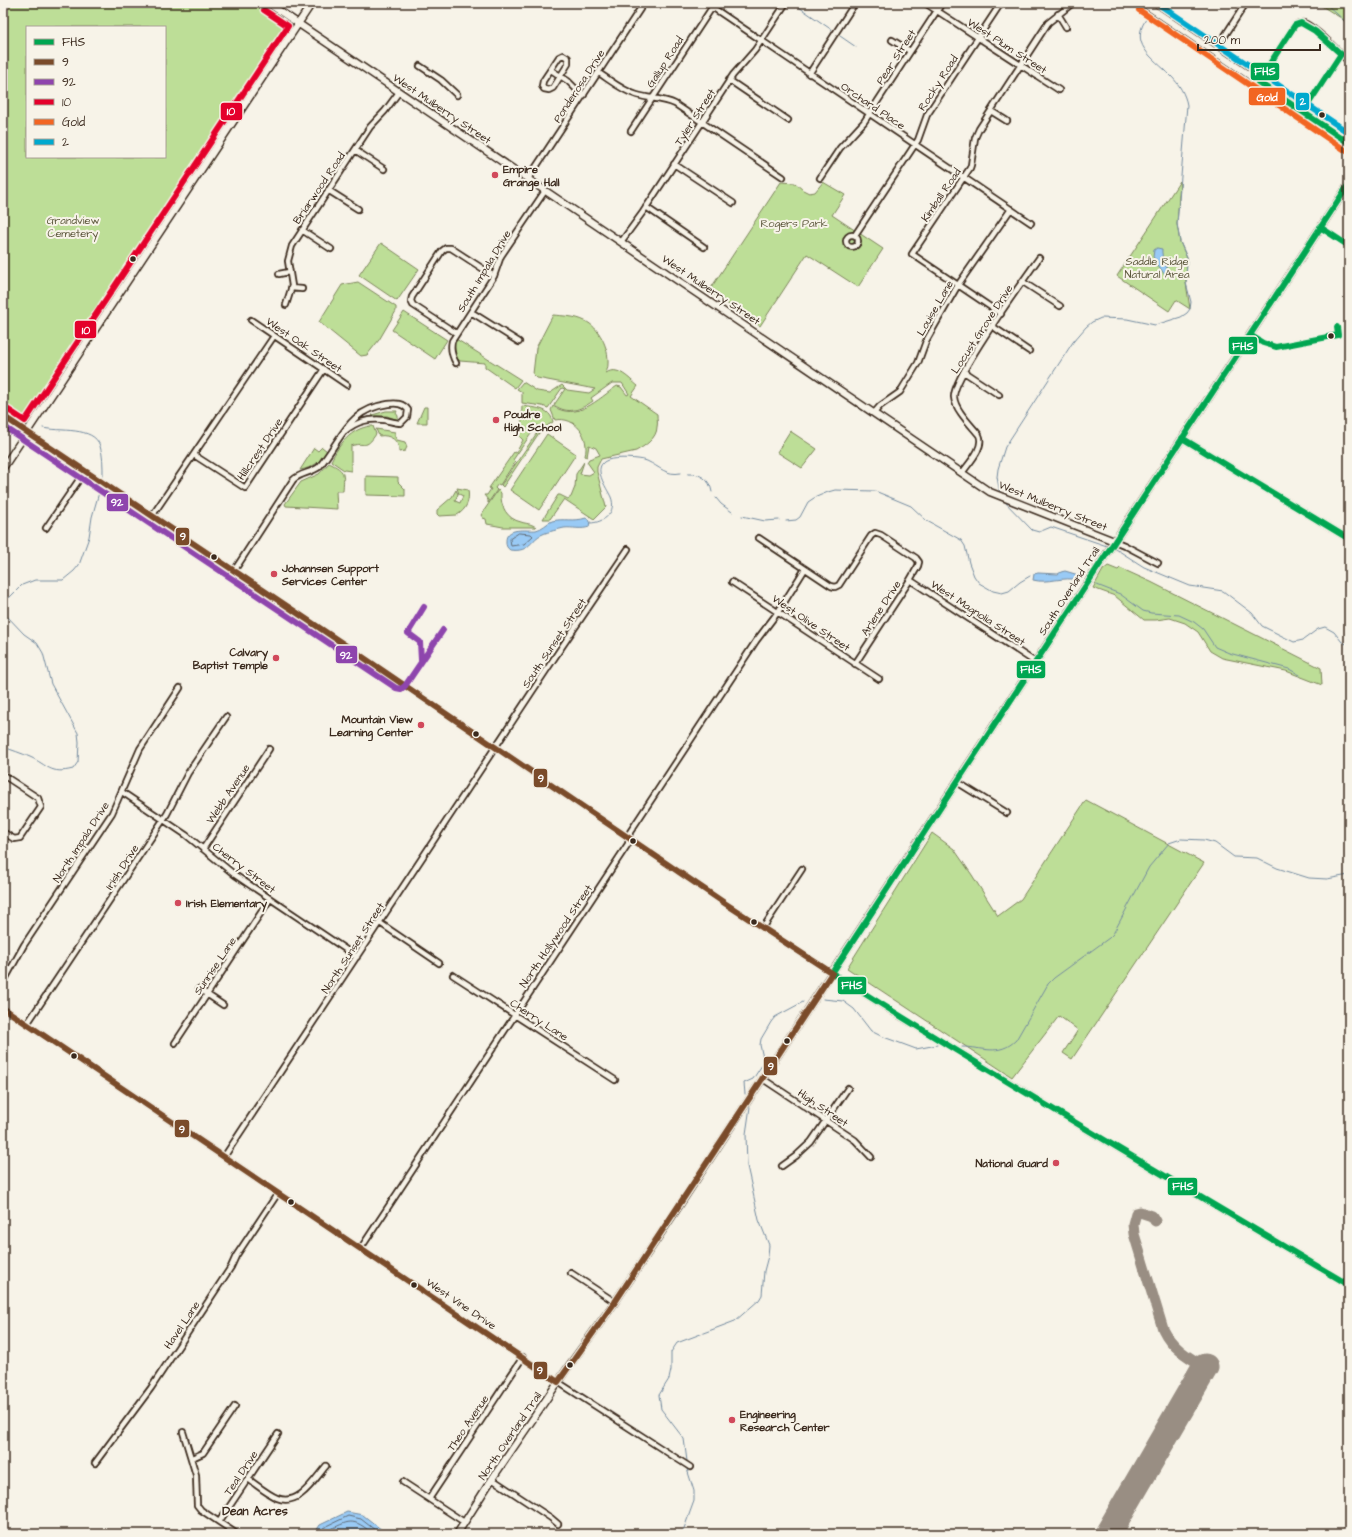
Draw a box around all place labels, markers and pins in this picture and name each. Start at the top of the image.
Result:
unlabelled marker [1317,110,1327,120]
place label: Empire Grange Hall [503,162,560,192]
marker: Empire Grange Hall [490,170,500,180]
unlabelled marker [128,254,138,264]
unlabelled marker [1326,331,1336,341]
place label: Poudre High School [503,407,562,437]
marker: Poudre High School [491,415,501,425]
unlabelled marker [209,552,219,562]
place label: Johannsen Support Services Center [281,561,380,589]
marker: Johannsen Support Services Center [269,569,279,579]
place label: Calvary Baptist Temple [193,645,269,674]
marker: Calvary Baptist Temple [271,653,281,663]
place label: Mountain View Learning Center [329,712,414,742]
marker: Mountain View Learning Center [416,720,426,730]
unlabelled marker [471,729,481,739]
unlabelled marker [628,836,638,846]
place label: Irish Elementary [186,896,268,913]
marker: Irish Elementary [173,898,183,908]
unlabelled marker [749,917,759,927]
unlabelled marker [782,1036,792,1046]
unlabelled marker [69,1051,79,1061]
place label: National Guard [975,1156,1048,1171]
marker: National Guard [1051,1158,1061,1168]
unlabelled marker [286,1197,296,1207]
unlabelled marker [409,1280,419,1290]
unlabelled marker [565,1360,575,1370]
place label: Engineering Research Center [740,1407,830,1435]
marker: Engineering Research Center [727,1415,737,1425]

